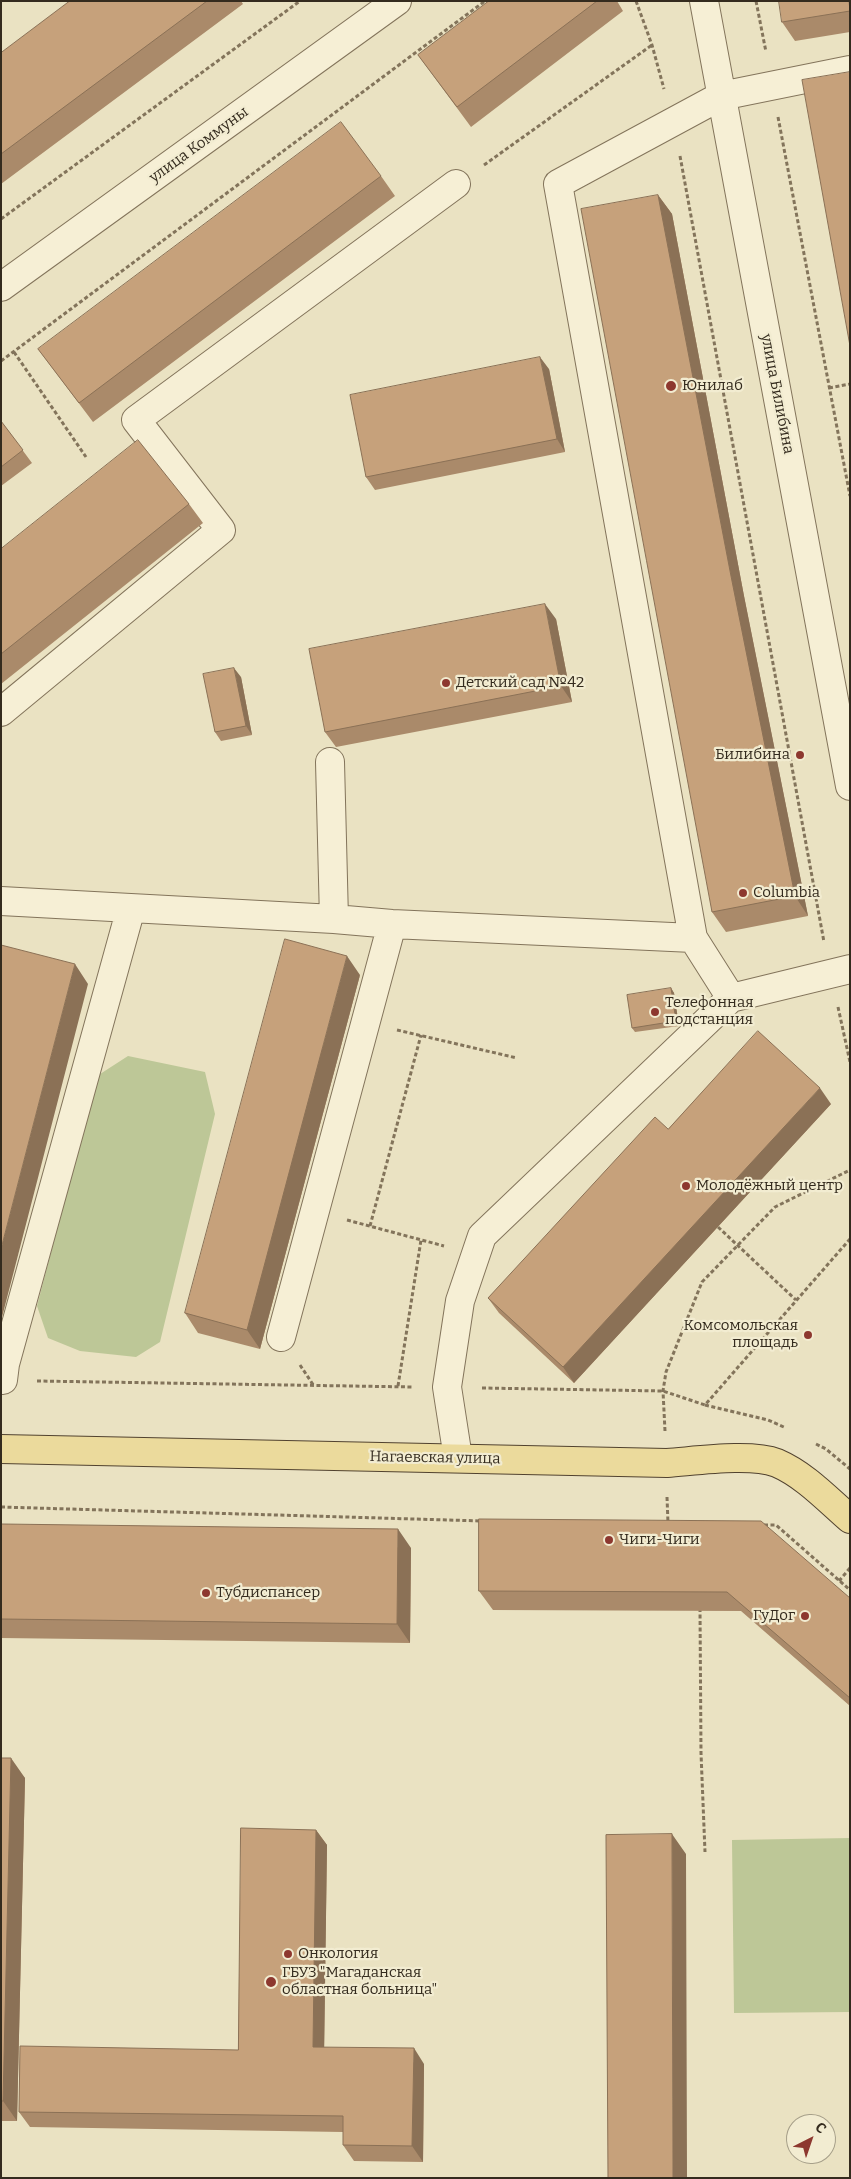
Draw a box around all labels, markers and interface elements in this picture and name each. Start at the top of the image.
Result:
street label: улица Коммуны [146,103,252,187]
street label: улица Билибина [757,332,797,456]
place label: Юнилаб [682,377,743,395]
marker: Юнилаб [664,379,678,393]
place label: Детский сад №42 [456,674,584,692]
marker: Детский сад №42 [440,677,452,689]
place label: Билибина [715,746,790,764]
marker: Билибина [794,749,806,761]
place label: Columbia [753,884,820,902]
marker: Columbia [737,887,749,899]
place label: Телефонная подстанция [665,994,754,1029]
marker: Телефонная подстанция [649,1006,661,1018]
place label: Молодёжный центр [696,1177,843,1195]
marker: Молодёжный центр [680,1180,692,1192]
place label: Комсомольская площадь [684,1317,798,1352]
marker: Комсомольская площадь [802,1329,814,1341]
street label: Нагаевская улица [369,1448,501,1468]
place label: Чиги-Чиги [619,1531,700,1549]
marker: Чиги-Чиги [603,1534,615,1546]
place label: Тубдиспансер [216,1584,320,1602]
marker: Тубдиспансер [200,1587,212,1599]
place label: ГуДог [753,1607,795,1625]
marker: ГуДог [799,1610,811,1622]
place label: Онкология [298,1945,378,1963]
marker: Онкология [282,1948,294,1960]
place label: ГБУЗ "Магаданская областная больница" [282,1964,437,1999]
marker: ГБУЗ "Магаданская областная больница" [264,1975,278,1989]
north arrow [786,2114,836,2164]
text: С [812,2119,829,2137]

